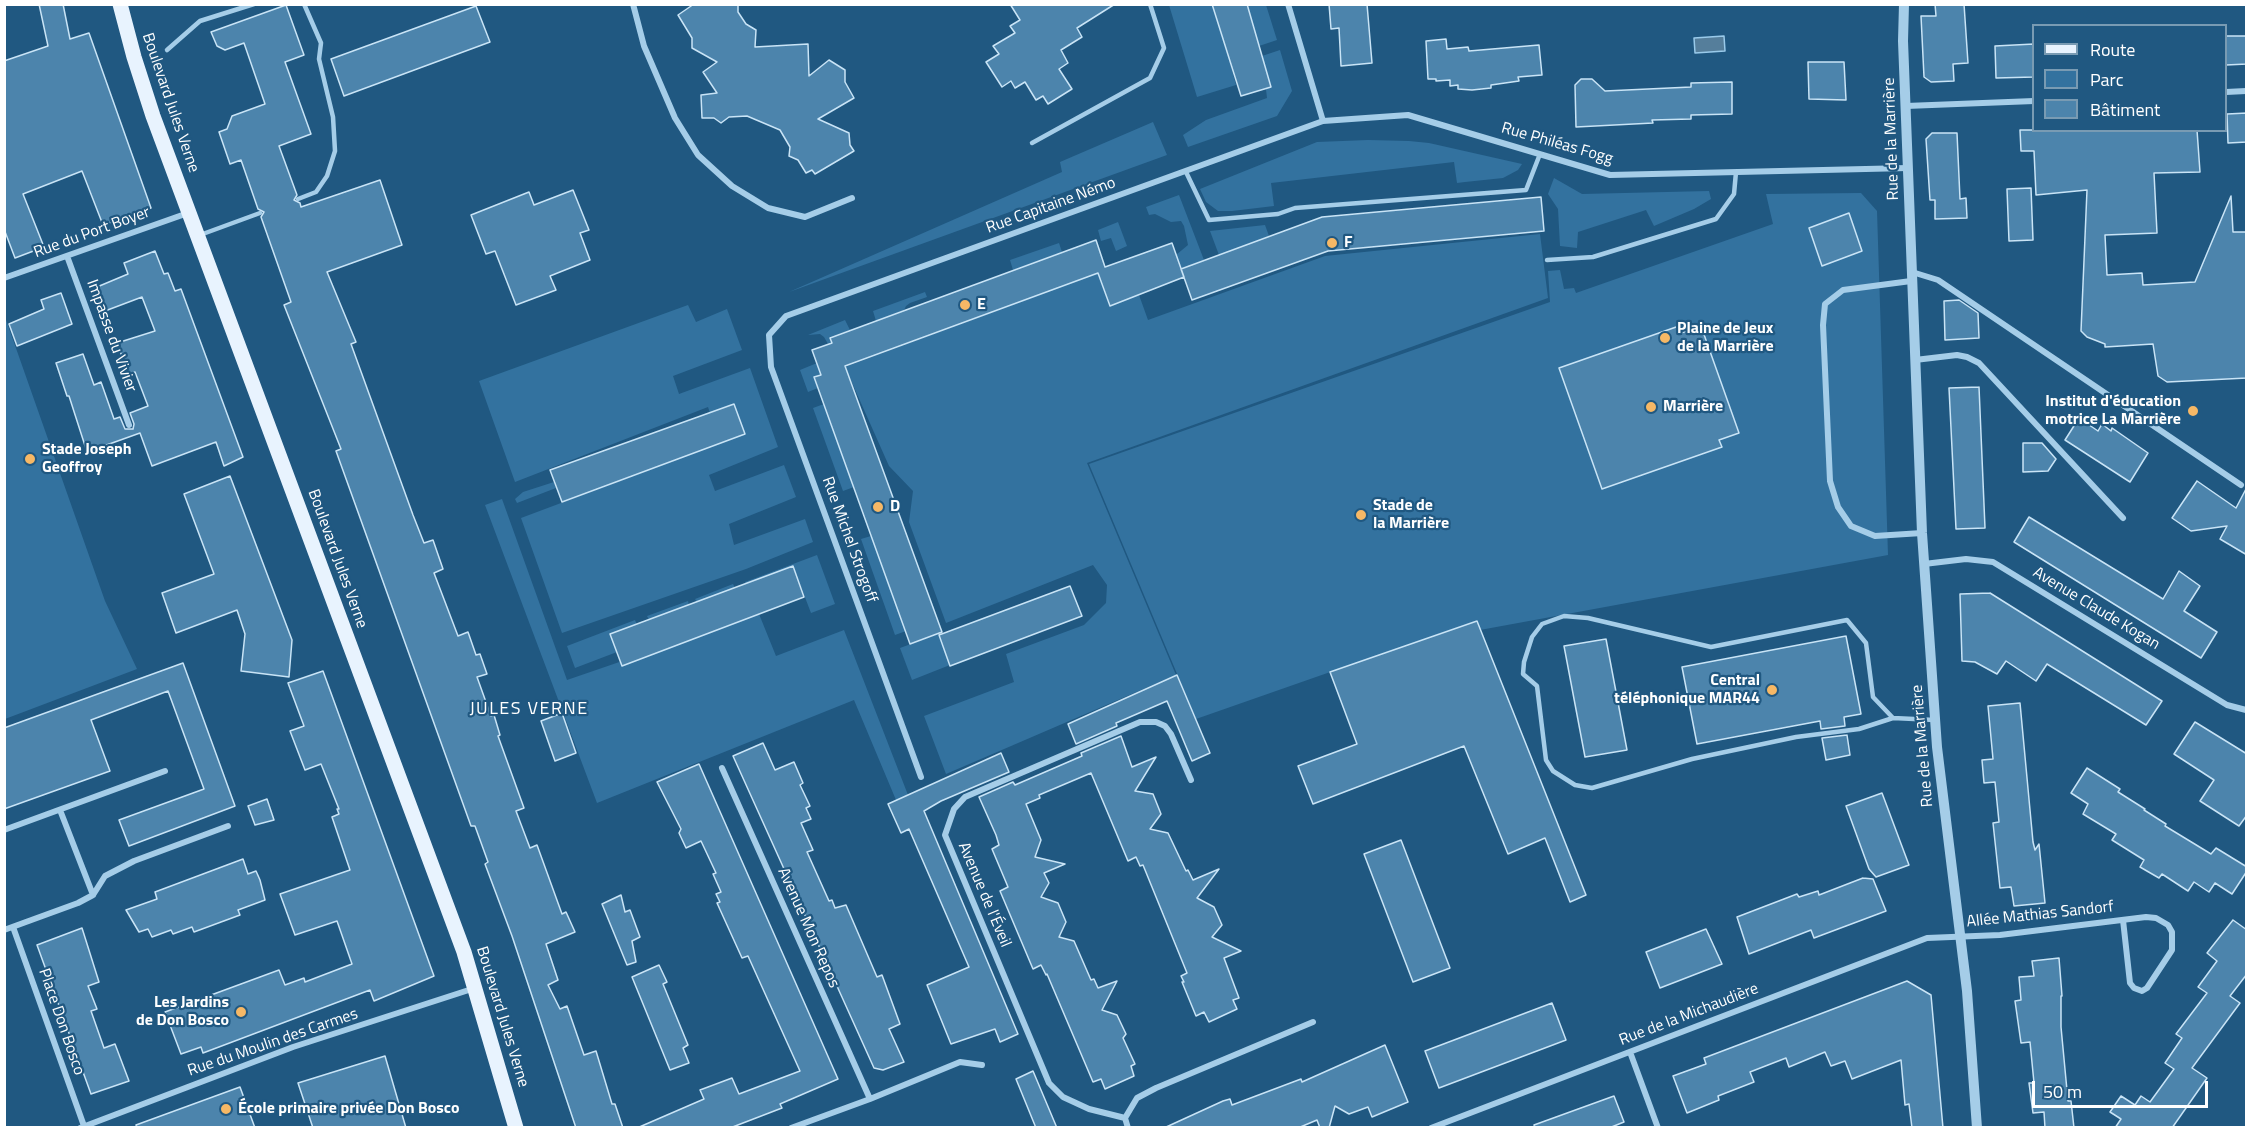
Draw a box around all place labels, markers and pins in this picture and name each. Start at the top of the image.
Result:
place label: F [1344,233,1352,253]
marker: F [1325,236,1339,250]
place label: E [977,295,986,315]
marker: E [958,298,972,312]
place label: Plaine de Jeux de la Marrière [1677,319,1774,357]
marker: Plaine de Jeux de la Marrière [1658,331,1672,345]
place label: Institut d'éducation motrice La Marrière [2045,392,2181,430]
place label: Marrière [1663,397,1723,417]
marker: Marrière [1644,400,1658,414]
marker: Institut d'éducation motrice La Marrière [2186,404,2200,418]
place label: Stade Joseph Geoffroy [42,440,132,478]
marker: Stade Joseph Geoffroy [23,452,37,466]
place label: Stade de la Marrière [1373,496,1449,534]
place label: D [890,497,900,517]
marker: D [871,500,885,514]
marker: Stade de la Marrière [1354,508,1368,522]
place label: Central téléphonique MAR44 [1614,671,1760,709]
marker: Central téléphonique MAR44 [1765,683,1779,697]
place label: Les Jardins de Don Bosco [136,993,229,1031]
marker: Les Jardins de Don Bosco [234,1005,248,1019]
place label: École primaire privée Don Bosco [238,1099,459,1119]
marker: École primaire privée Don Bosco [219,1102,233,1116]

